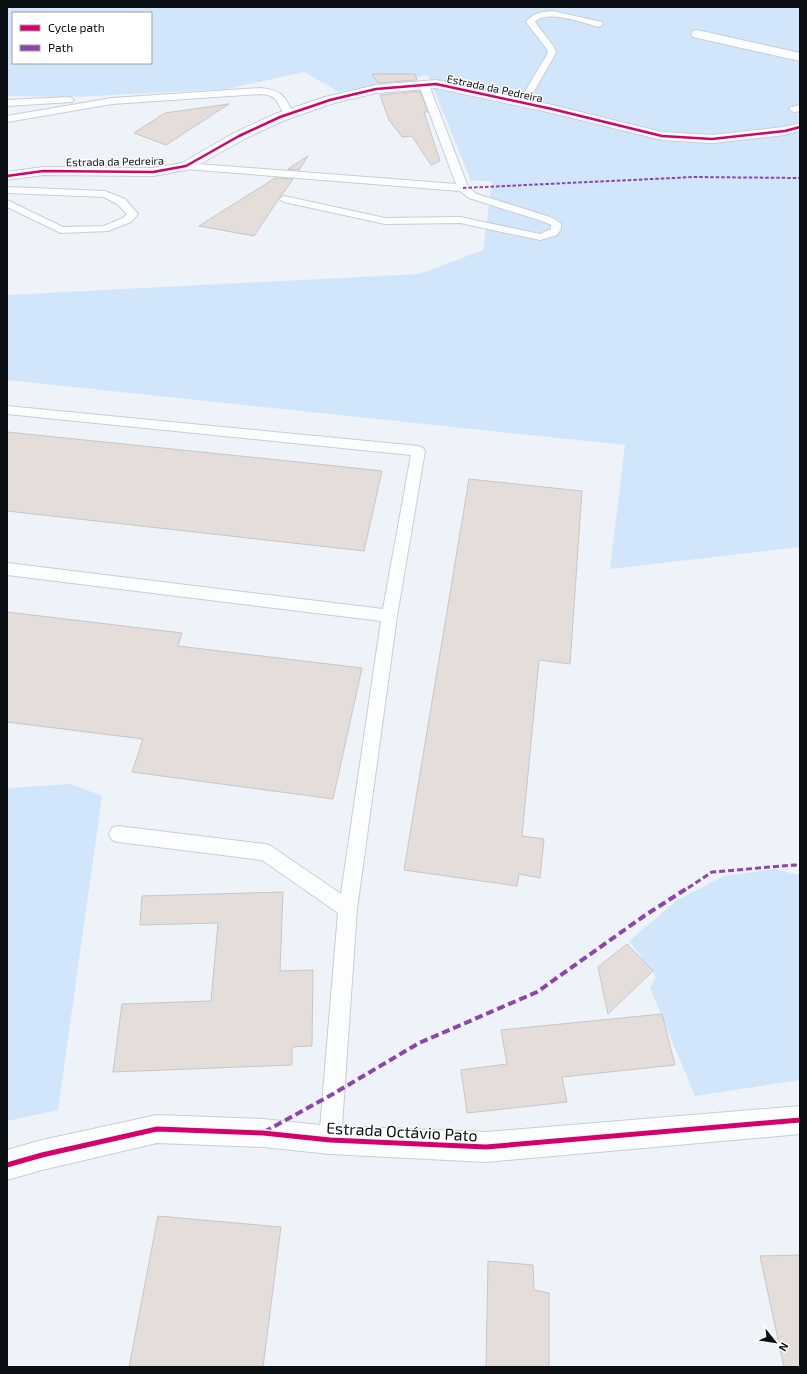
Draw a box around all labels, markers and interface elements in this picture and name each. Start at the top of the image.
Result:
legend [12,12,152,64]
text: Cycle path [48,20,105,34]
text: Path [48,40,73,54]
street label: Estrada da Pedreira [446,71,544,105]
street label: Estrada da Pedreira [66,154,164,168]
street label: Estrada Octávio Pato [326,1118,478,1144]
north arrow [755,1322,795,1362]
text: N [776,1341,792,1354]

